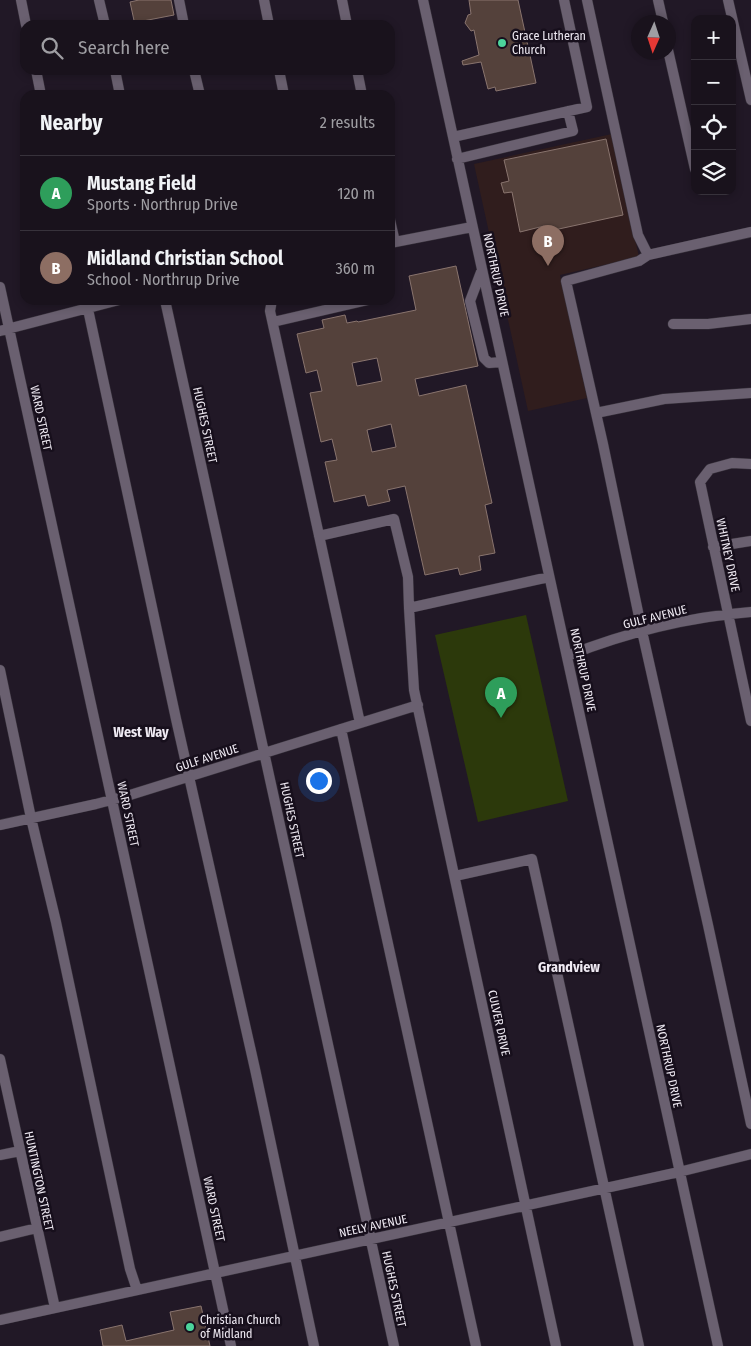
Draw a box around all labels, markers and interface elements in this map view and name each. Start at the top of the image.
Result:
north arrow [631,15,676,60]
map controls [691,15,736,195]
button: + [691,15,736,60]
search box [20,20,395,75]
place label: Grace Lutheran Church [512,29,586,57]
icon: search [38,34,66,62]
text: Search here [78,36,170,59]
marker: Grace Lutheran Church [496,37,508,49]
button: − [691,60,736,105]
button: locate [691,105,736,150]
text: Nearby [40,110,102,136]
text: 2 results [320,113,375,132]
button: layers [691,150,736,195]
text: Mustang Field [87,172,196,195]
text: A [52,184,60,203]
text: 120 m [337,184,375,203]
text: Sports · Northrup Drive [87,195,238,214]
pin: B [532,225,564,266]
street label: NORTHRUP DRIVE [480,232,512,318]
text: Midland Christian School [87,247,283,270]
text: B [52,259,60,278]
text: 360 m [335,259,375,278]
text: School · Northrup Drive [87,270,240,289]
street label: WARD STREET [27,384,55,452]
street label: HUGHES STREET [190,386,220,465]
street label: WHITNEY DRIVE [713,517,743,593]
street label: GULF AVENUE [622,602,689,632]
street label: NORTHRUP DRIVE [567,627,599,713]
pin: A [485,677,517,718]
district label: West Way [113,724,169,741]
street label: GULF AVENUE [174,741,241,775]
your location [306,768,332,794]
street label: WARD STREET [114,780,142,848]
street label: HUGHES STREET [277,781,307,860]
district label: Grandview [538,959,600,976]
street label: CULVER DRIVE [485,989,513,1058]
street label: NORTHRUP DRIVE [653,1023,685,1109]
street label: HUNTINGTON STREET [22,1130,57,1233]
street label: WARD STREET [200,1175,228,1243]
street label: NEELY AVENUE [338,1212,409,1240]
street label: HUGHES STREET [379,1250,409,1329]
place label: Christian Church of Midland [200,1313,281,1341]
marker: Christian Church of Midland [184,1321,196,1333]

